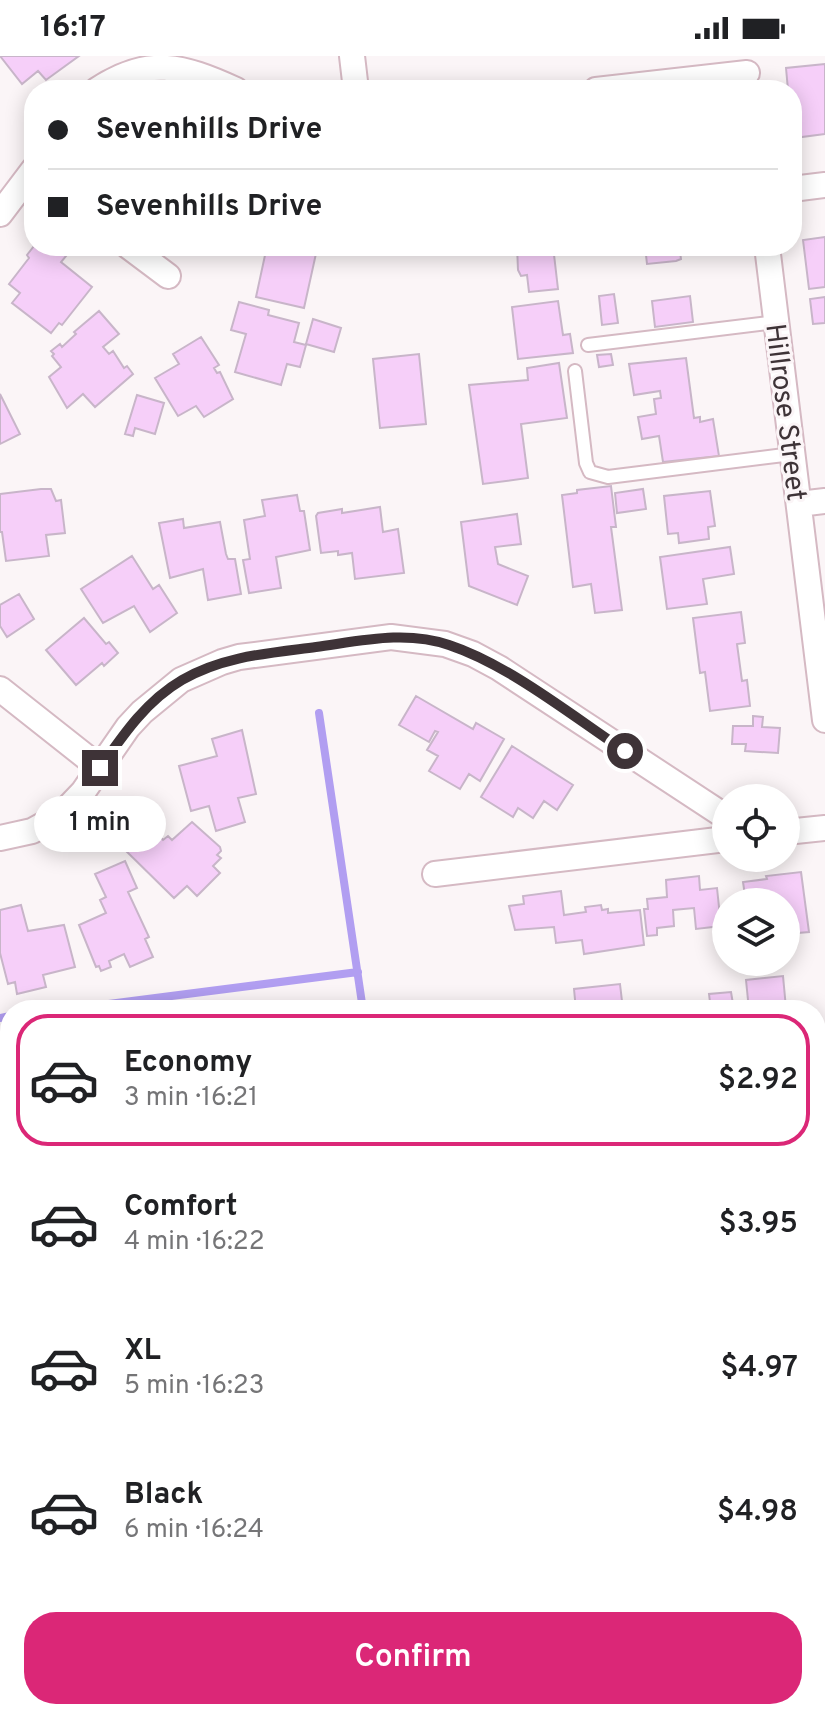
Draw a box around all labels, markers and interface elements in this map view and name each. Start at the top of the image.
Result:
text: 16:17 [40,10,106,47]
text: Sevenhills Drive [96,112,322,149]
text: Sevenhills Drive [96,189,322,226]
street label: Hillrose Street [755,322,813,503]
route start [607,733,643,769]
route end [82,750,118,786]
map controls [712,784,800,976]
button: locate [712,784,800,872]
callout: 1 min [34,796,166,852]
text: 1 min [69,807,131,840]
button: layers [712,888,800,976]
icon: car [28,1044,100,1116]
text: Economy [124,1045,252,1082]
text: $2.92 [718,1062,798,1099]
text: 3 min · 16:21 [124,1082,258,1115]
icon: car [28,1188,100,1260]
text: Comfort [124,1189,237,1226]
text: $3.95 [719,1206,798,1243]
text: 4 min · 16:22 [124,1226,265,1259]
icon: car [28,1332,100,1404]
text: XL [124,1333,161,1370]
text: $4.97 [720,1350,798,1387]
text: 5 min · 16:23 [124,1370,264,1403]
icon: car [28,1476,100,1548]
text: Black [124,1477,203,1514]
text: $4.98 [717,1494,798,1531]
text: 6 min · 16:24 [124,1514,264,1547]
button: Confirm [24,1612,802,1704]

